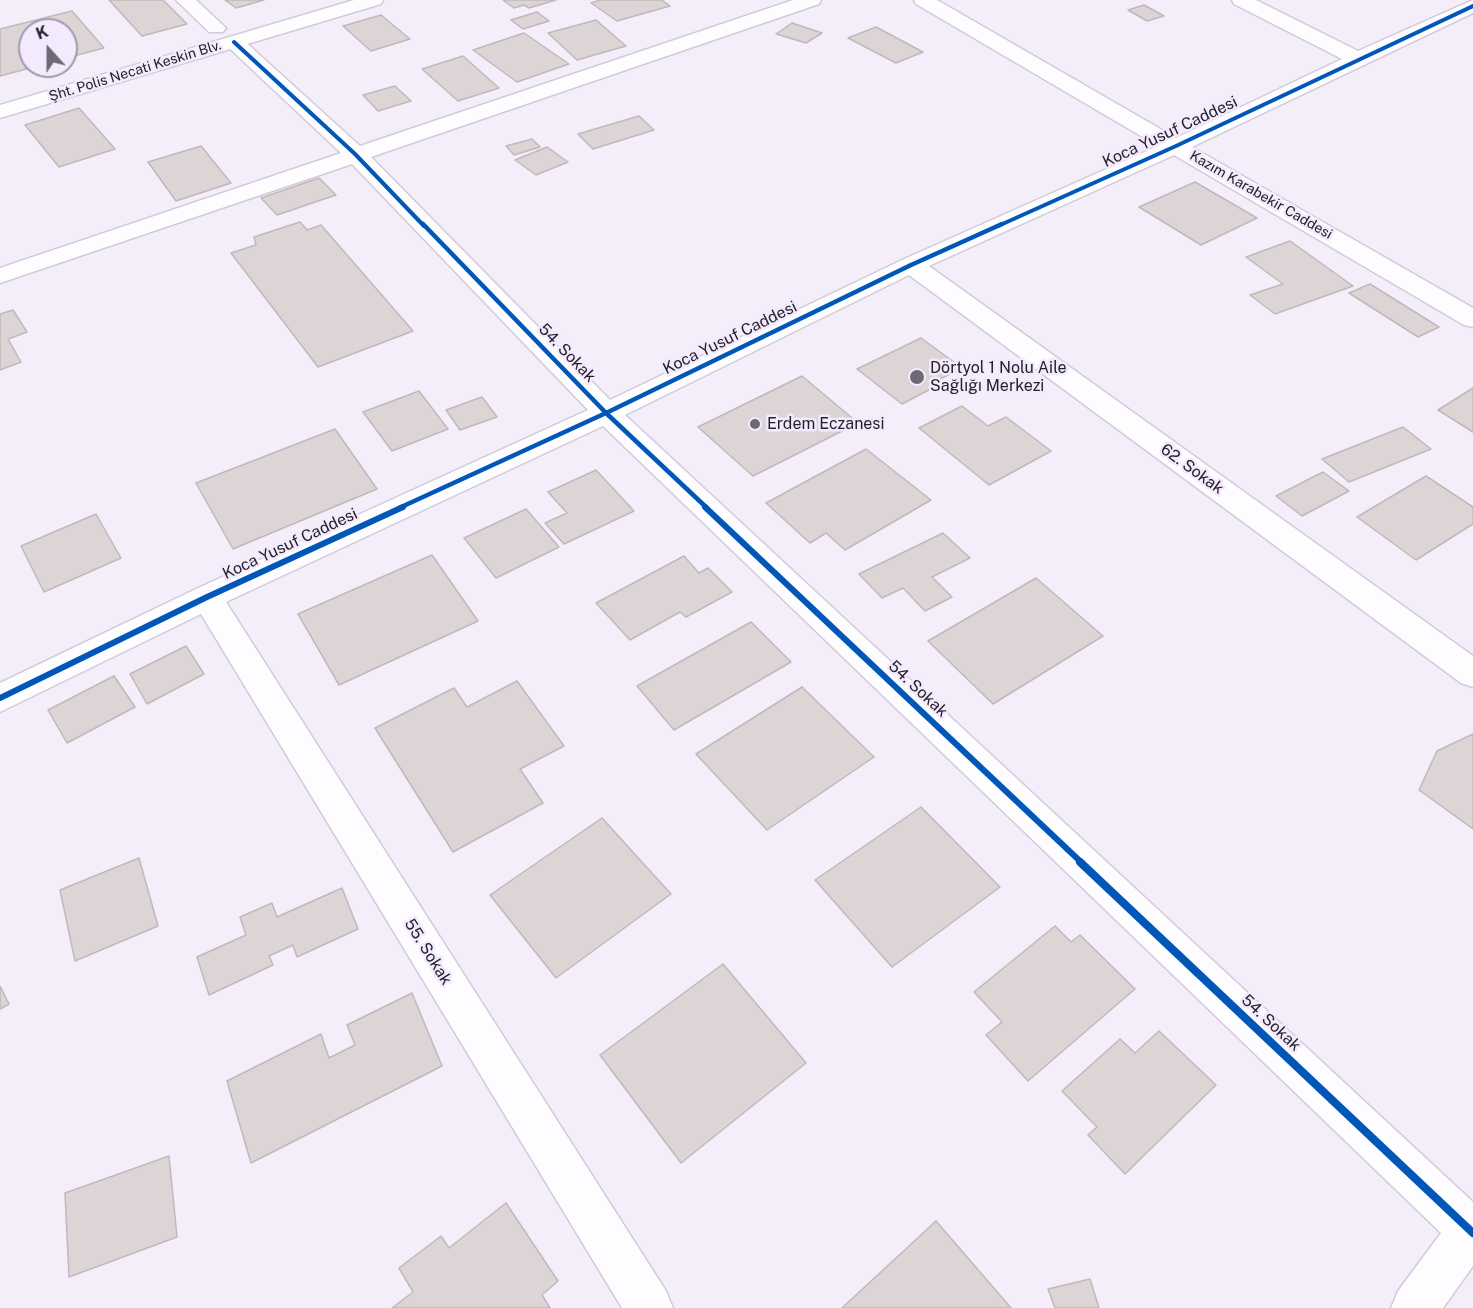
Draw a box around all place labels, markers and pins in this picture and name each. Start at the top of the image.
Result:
place label: Dörtyol 1 Nolu Aile Sağlığı Merkezi [930,358,1067,396]
marker: Dörtyol 1 Nolu Aile Sağlığı Merkezi [908,368,926,386]
place label: Erdem Eczanesi [767,414,884,434]
marker: Erdem Eczanesi [748,417,762,431]

